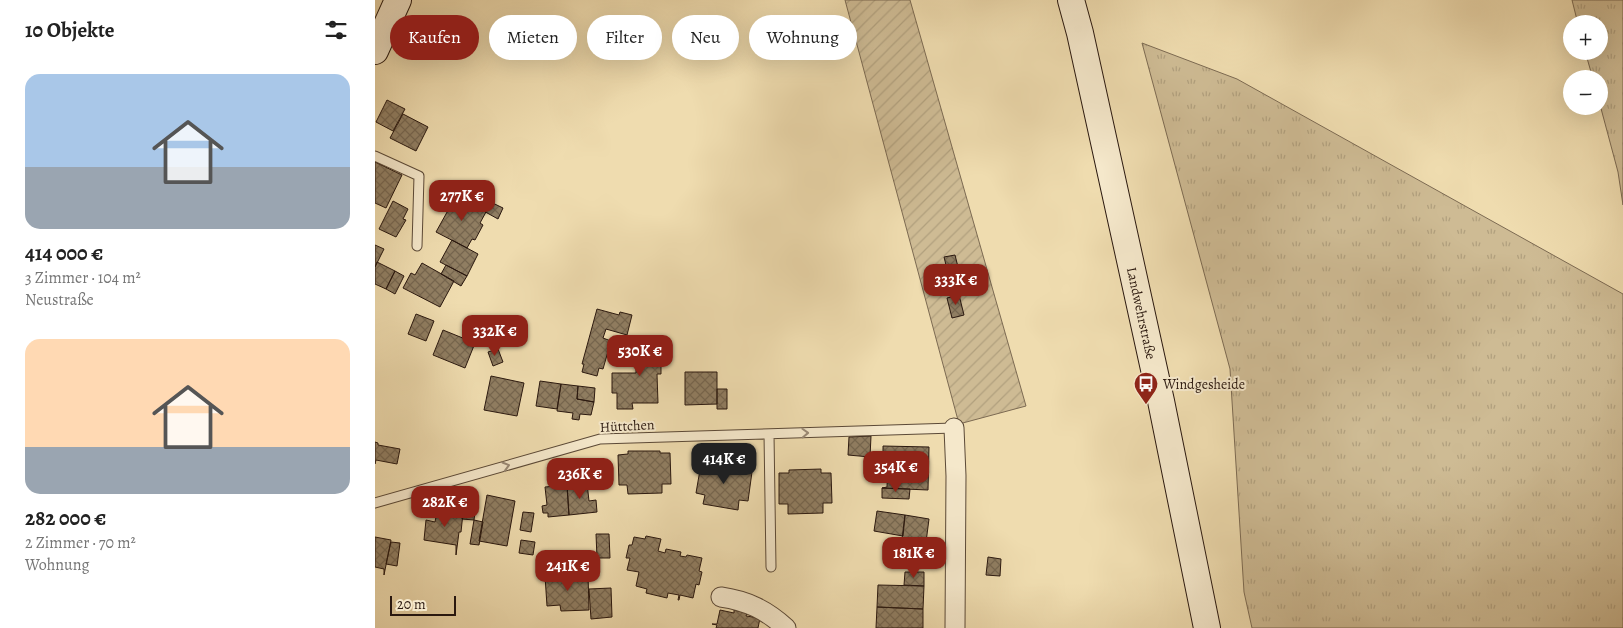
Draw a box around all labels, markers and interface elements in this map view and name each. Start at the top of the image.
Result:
chip: Kaufen [390,15,479,60]
chip: Mieten [489,15,577,60]
chip: Filter [587,15,662,60]
chip: Neu [672,15,739,60]
chip: Wohnung [749,15,857,60]
map controls [1563,15,1608,115]
button: + [1563,15,1608,60]
text: 10 Objekte [25,16,115,44]
icon: filters [322,16,350,44]
button: − [1563,70,1608,115]
icon: home [143,107,233,197]
pin: 277K € [421,180,503,222]
text: 277K € [440,185,484,207]
text: 414 000 € [25,239,103,267]
pin: 333K € [915,264,997,306]
street label: Landwehrstraße [1122,265,1161,361]
text: 3 Zimmer · 104 m² [25,267,141,289]
text: 333K € [934,269,978,291]
text: Neustraße [25,289,94,311]
pin: 332K € [454,314,536,357]
text: 332K € [473,320,517,342]
pin: 530K € [599,334,681,377]
text: 530K € [618,340,662,362]
bus stop icon: Windgesheide [1133,371,1159,405]
icon: home [143,372,233,462]
place label: Windgesheide [1162,375,1245,394]
street label: Hüttchen [599,415,655,437]
one-way arrow [801,427,809,438]
pin: 414K € [683,442,765,485]
text: 414K € [702,448,746,470]
pin: 354K € [855,450,937,493]
text: 354K € [874,456,918,478]
pin: 236K € [539,458,621,500]
one-way arrow [502,461,511,472]
text: 236K € [558,463,602,485]
pin: 282K € [404,486,486,528]
text: 282K € [422,491,468,513]
text: 282 000 € [25,504,106,532]
text: 2 Zimmer · 70 m² [25,532,136,554]
pin: 181K € [873,536,955,579]
text: 181K € [893,542,935,564]
pin: 241K € [527,550,609,592]
text: Wohnung [25,554,89,576]
text: 241K € [546,555,590,577]
scale bar [390,593,456,616]
text: 20 m [397,595,426,614]

